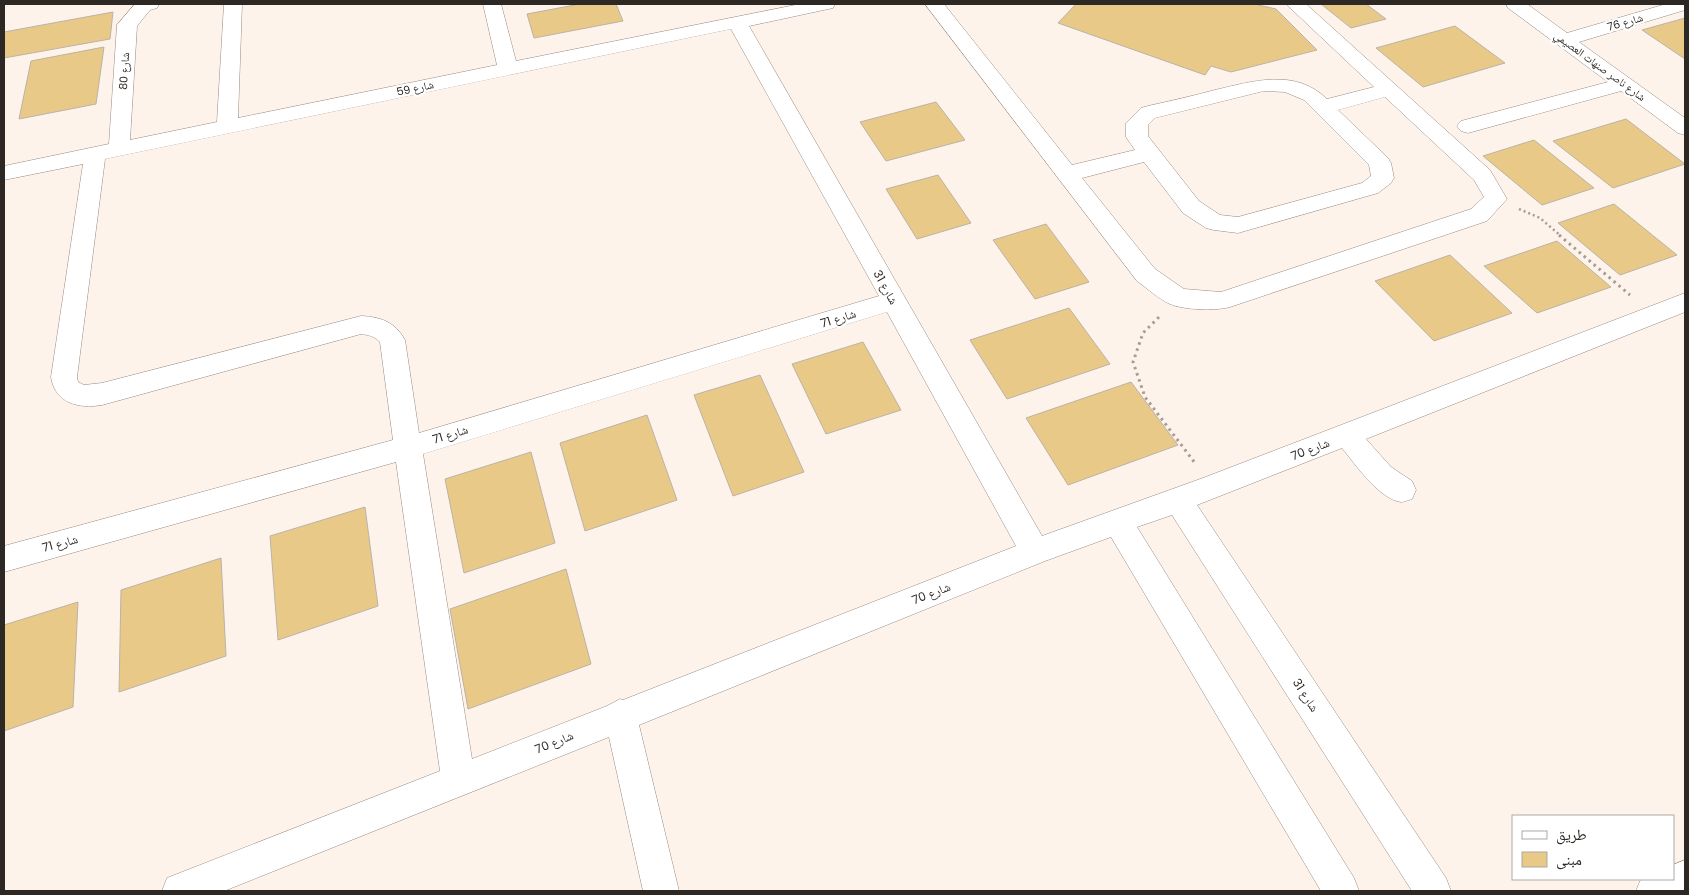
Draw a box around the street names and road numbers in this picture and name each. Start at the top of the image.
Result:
street label: شارع 76 [1605,9,1645,35]
street label: شارع ناصر صنهات العصيمي [1550,27,1649,105]
street label: شارع 80 [115,52,133,90]
street label: شارع 59 [395,76,435,100]
street label: شارع 31 [870,267,902,307]
street label: شارع 71 [818,305,858,331]
street label: شارع 71 [430,421,470,447]
street label: شارع 70 [1288,434,1332,464]
street label: شارع 71 [40,530,80,556]
street label: شارع 70 [909,578,953,608]
street label: شارع 31 [1289,675,1323,715]
street label: شارع 70 [532,727,576,757]

